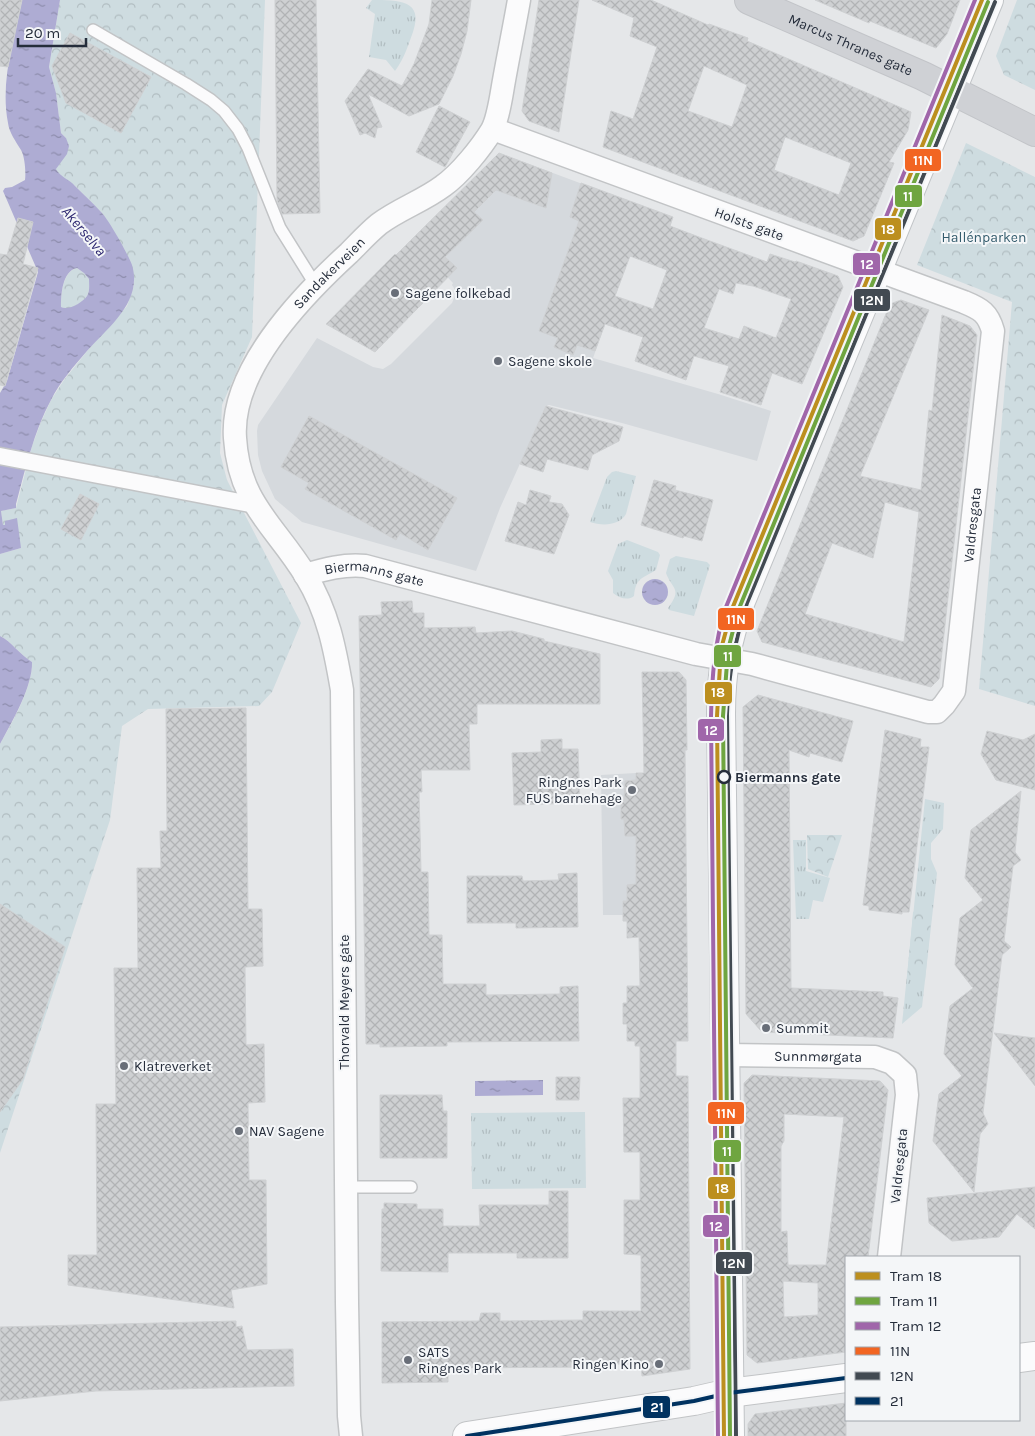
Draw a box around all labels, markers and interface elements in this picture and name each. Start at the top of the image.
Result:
street label: Marcus Thranes gate [786,10,915,79]
scale bar [18,15,85,47]
text: 20 m [25,24,60,42]
line badge: 11N [904,148,942,172]
text: 11N [913,152,933,169]
line badge: 11 [894,184,923,208]
text: 11 [903,188,913,205]
water label: Akerselva [58,202,110,260]
street label: Holsts gate [712,204,786,244]
line badge: 18 [874,217,902,241]
text: 18 [881,221,895,238]
park label: Hallénparken [941,229,1027,246]
street label: Sandakerveien [289,233,369,312]
line badge: 12 [852,252,881,276]
text: 12 [860,256,874,273]
place label: Sagene folkebad [405,285,511,302]
marker: Sagene folkebad [389,287,401,299]
line badge: 12N [853,288,891,312]
text: 12N [860,292,884,309]
place label: Sagene skole [508,353,592,370]
marker: Sagene skole [492,355,504,367]
street label: Valdresgata [959,486,985,563]
street label: Biermanns gate [323,557,426,590]
line badge: 11N [717,607,755,631]
text: 11N [726,611,746,628]
line badge: 11 [713,644,742,668]
text: 11 [723,648,733,665]
line badge: 18 [704,681,733,705]
text: 18 [711,684,725,701]
line badge: 12 [697,718,725,742]
text: 12 [704,722,718,739]
place label: Biermanns gate [735,769,841,786]
marker: Biermanns gate [717,770,731,784]
place label: Ringnes Park FUS barnehage [526,774,622,807]
marker: Ringnes Park FUS barnehage [626,784,638,796]
street label: Thorvald Meyers gate [336,934,353,1070]
place label: Summit [776,1020,829,1037]
marker: Summit [760,1022,772,1034]
street label: Sunnmørgata [774,1047,862,1065]
place label: Klatreverket [134,1058,211,1075]
marker: Klatreverket [118,1060,130,1072]
line badge: 11N [707,1101,745,1125]
text: 11N [716,1105,736,1122]
place label: NAV Sagene [249,1123,324,1140]
marker: NAV Sagene [233,1125,245,1137]
street label: Valdresgata [887,1128,911,1204]
line badge: 11 [713,1139,742,1163]
text: 11 [722,1143,732,1160]
line badge: 18 [707,1176,736,1200]
text: 18 [715,1180,729,1197]
line badge: 12 [702,1214,730,1238]
text: 12 [709,1218,723,1235]
line badge: 12N [715,1251,753,1275]
text: 12N [722,1255,746,1272]
legend [845,1256,1020,1421]
text: Tram 18 [890,1267,942,1285]
text: Tram 11 [890,1292,938,1310]
text: Tram 12 [890,1317,941,1335]
text: 11N [890,1342,910,1360]
place label: SATS Ringnes Park [418,1344,502,1377]
marker: SATS Ringnes Park [402,1354,414,1366]
place label: Ringen Kino [572,1356,649,1373]
marker: Ringen Kino [653,1358,665,1370]
text: 12N [890,1367,914,1385]
text: 21 [890,1392,904,1410]
line badge: 21 [642,1395,671,1419]
text: 21 [650,1399,664,1416]

